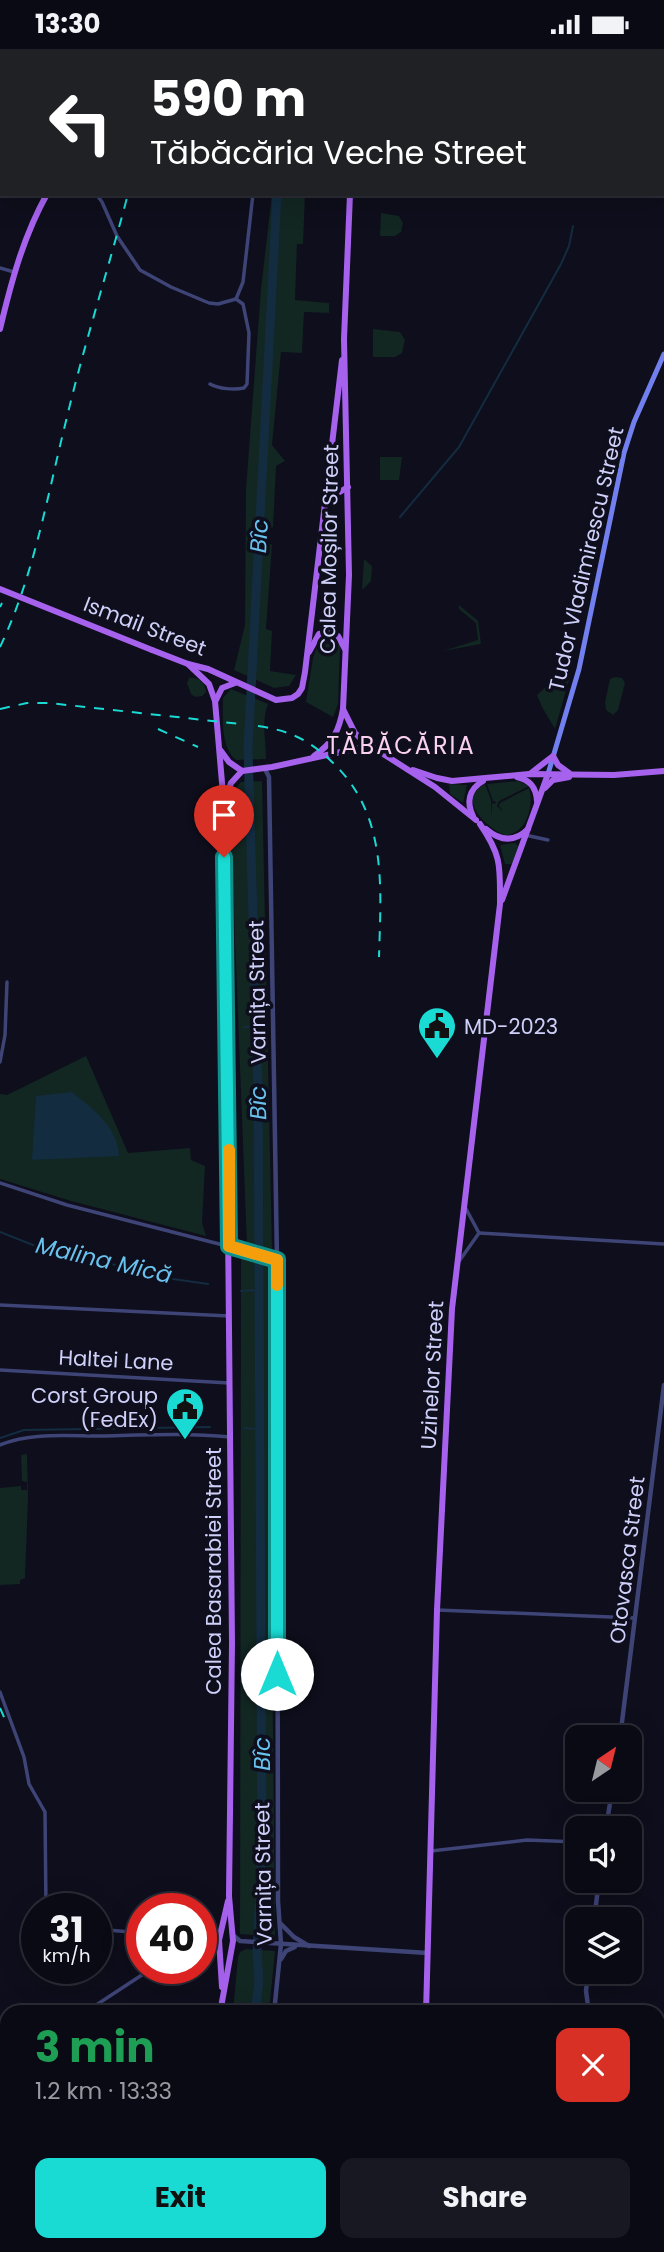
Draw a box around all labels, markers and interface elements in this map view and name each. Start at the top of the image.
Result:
text: 13:30 [35,6,101,42]
text: 590 m [150,65,306,133]
icon: left [35,77,126,168]
text: Tăbăcăria Veche Street [150,130,527,175]
street label: Tudor Vladimirescu Street [541,424,631,694]
street label: Calea Moșilor Street [313,444,345,654]
water label: Bîc [242,518,276,554]
street label: Ismail Street [79,589,211,663]
district label: TĂBĂCĂRIA [326,729,476,762]
pin [194,785,254,857]
icon: arrive [205,796,243,834]
street label: Varnița Street [241,920,273,1064]
public building icon: MD-2023 [416,1005,458,1060]
place label: MD-2023 [464,1012,558,1041]
water label: Bîc [242,1086,274,1120]
water label: Malina Mică [33,1229,175,1291]
street label: Uzinelor Street [414,1300,450,1450]
street label: Haltei Lane [58,1343,174,1377]
place label: Corst Group (FedEx) [31,1381,158,1434]
public building icon: Corst Group (FedEx) [164,1386,206,1441]
street label: Calea Basarabiei Street [199,1447,228,1695]
street label: Otovasca Street [602,1475,652,1645]
position arrow [240,1637,314,1711]
north arrow [565,1725,642,1803]
map controls [565,1725,642,1984]
water label: Bîc [246,1737,278,1771]
street label: Varnița Street [247,1802,279,1946]
button: sound [565,1816,642,1893]
speed limit sign: 40 [126,1893,217,1984]
text: 31 [49,1905,84,1954]
button: layers [565,1907,642,1984]
text: km/h [43,1943,90,1968]
text: 3 min [35,2018,155,2077]
button: close [556,2028,630,2102]
text: 1.2 km · 13:33 [35,2075,172,2107]
button: Exit [35,2158,326,2238]
button: Share [340,2158,630,2238]

